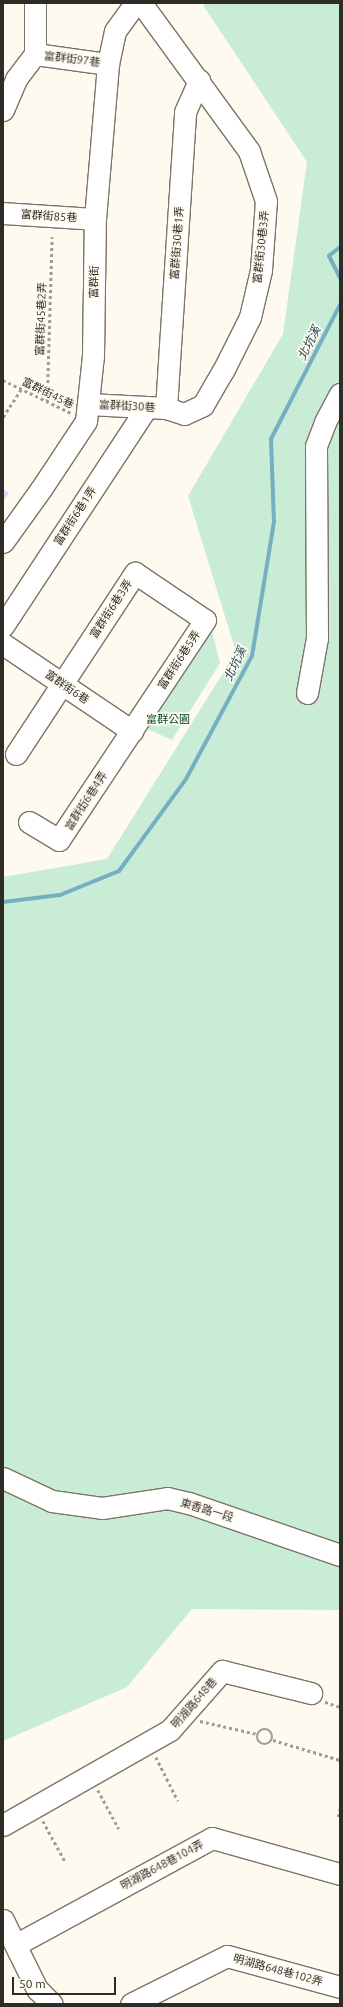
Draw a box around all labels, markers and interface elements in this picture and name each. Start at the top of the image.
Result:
street label: 富群街97巷 [43,49,101,69]
street label: 富群街30巷1弄 [168,206,186,280]
street label: 富群街85巷 [20,207,78,225]
street label: 富群街30巷3弄 [251,210,271,284]
street label: 富群街 [87,265,101,299]
street label: 富群街45巷2弄 [33,282,49,356]
water label: 北坑溪 [294,324,324,362]
street label: 富群街45巷 [20,375,76,411]
street label: 富群街30巷 [98,398,156,414]
street label: 富群街6巷1弄 [51,484,99,548]
street label: 富群街6巷3弄 [87,577,135,641]
street label: 富群街6巷5弄 [155,628,203,692]
water label: 北坑溪 [221,645,249,683]
street label: 富群街6巷 [42,667,92,707]
park label: 富群公園 [146,712,190,726]
street label: 富群街6巷4弄 [62,769,110,833]
street label: 東香路一段 [179,1496,235,1524]
street label: 明湖路648巷 [168,1675,220,1731]
street label: 明湖路648巷104弄 [118,1838,206,1892]
street label: 明湖路648巷102弄 [232,1952,324,1988]
scale bar [14,1969,118,1995]
text: 50 m [19,1977,46,1990]

